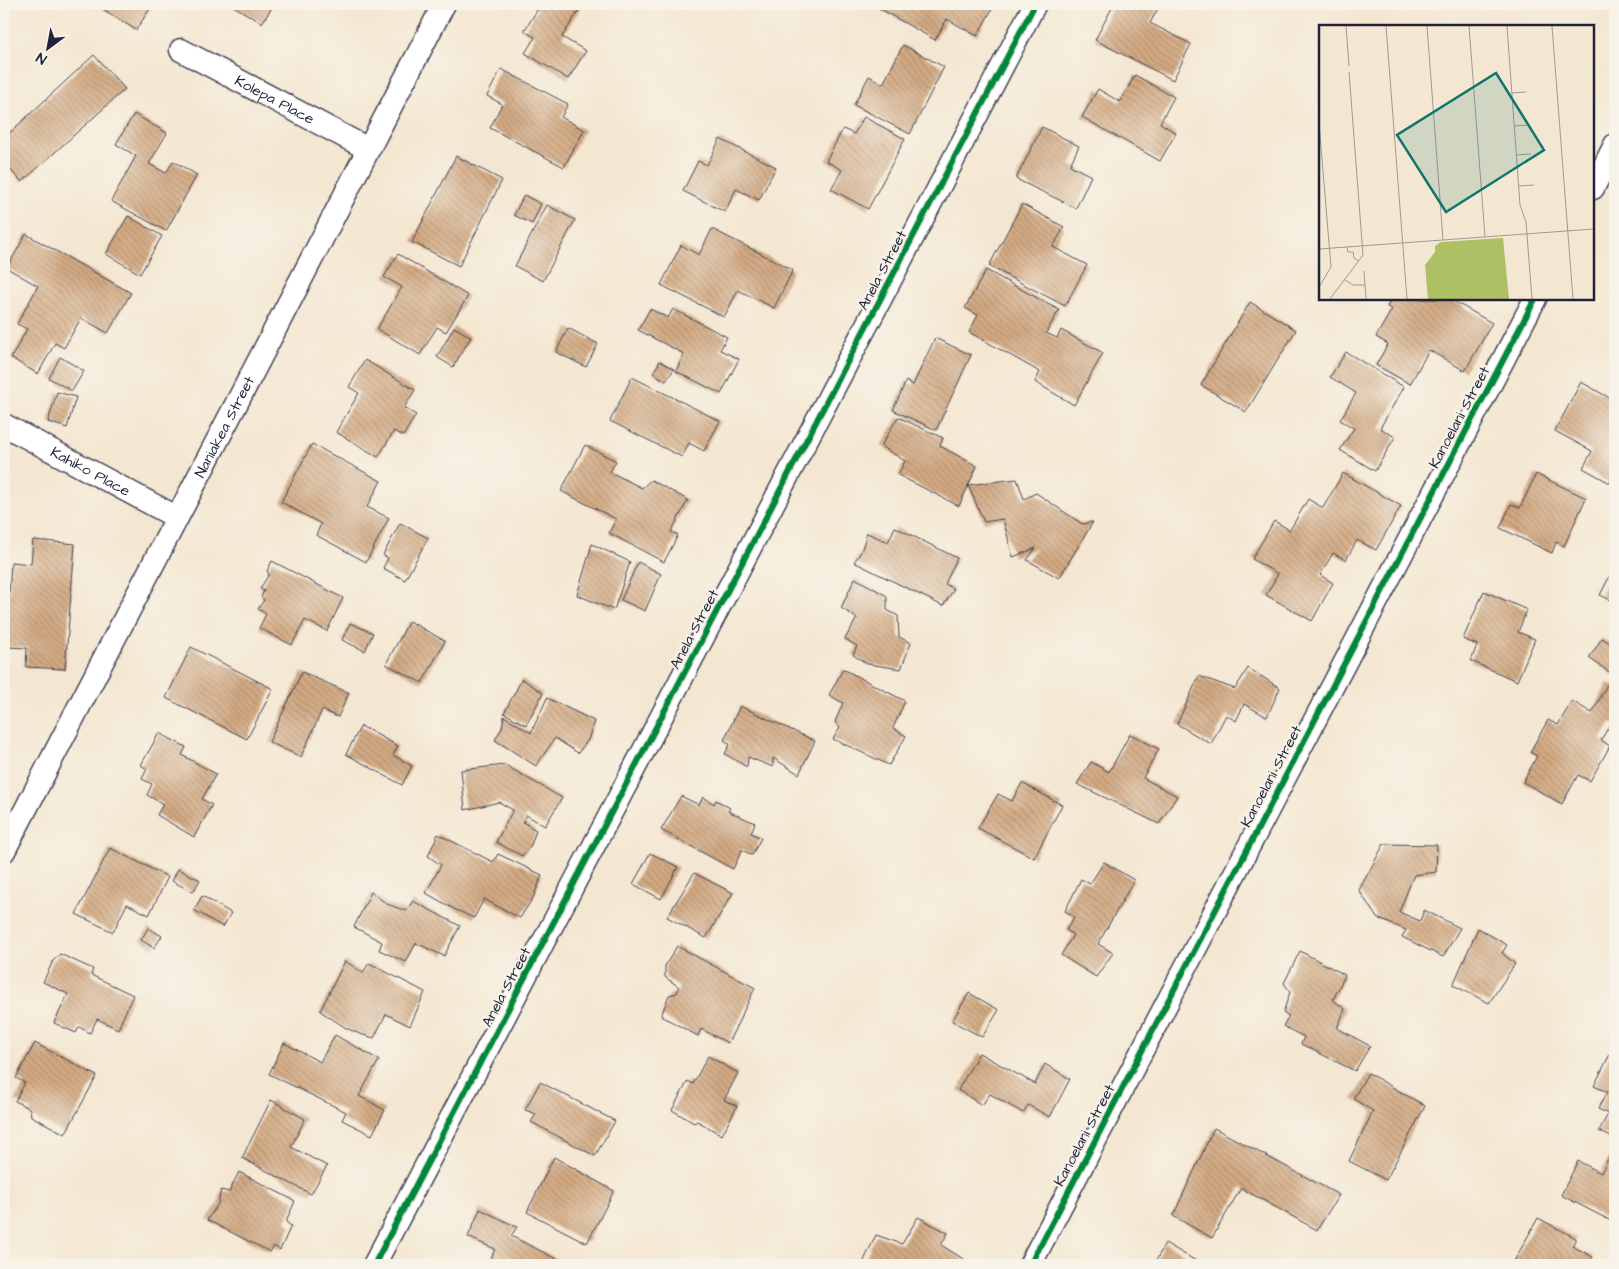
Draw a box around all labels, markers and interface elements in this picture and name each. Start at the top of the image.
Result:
north arrow [22,22,72,72]
inset map [1319,25,1594,300]
text: N [32,47,51,69]
street label: Kolepa Place [231,70,318,130]
street label: Anela Street [853,227,912,314]
street label: Kanoelani Street [1424,363,1495,472]
street label: Naniakea Street [190,373,260,481]
street label: Kahiko Place [47,442,134,502]
street label: Anela Street [665,586,724,673]
street label: Kanoelani Street [1236,722,1307,831]
street label: Anela Street [477,944,536,1031]
street label: Kanoelani Street [1049,1081,1120,1190]

